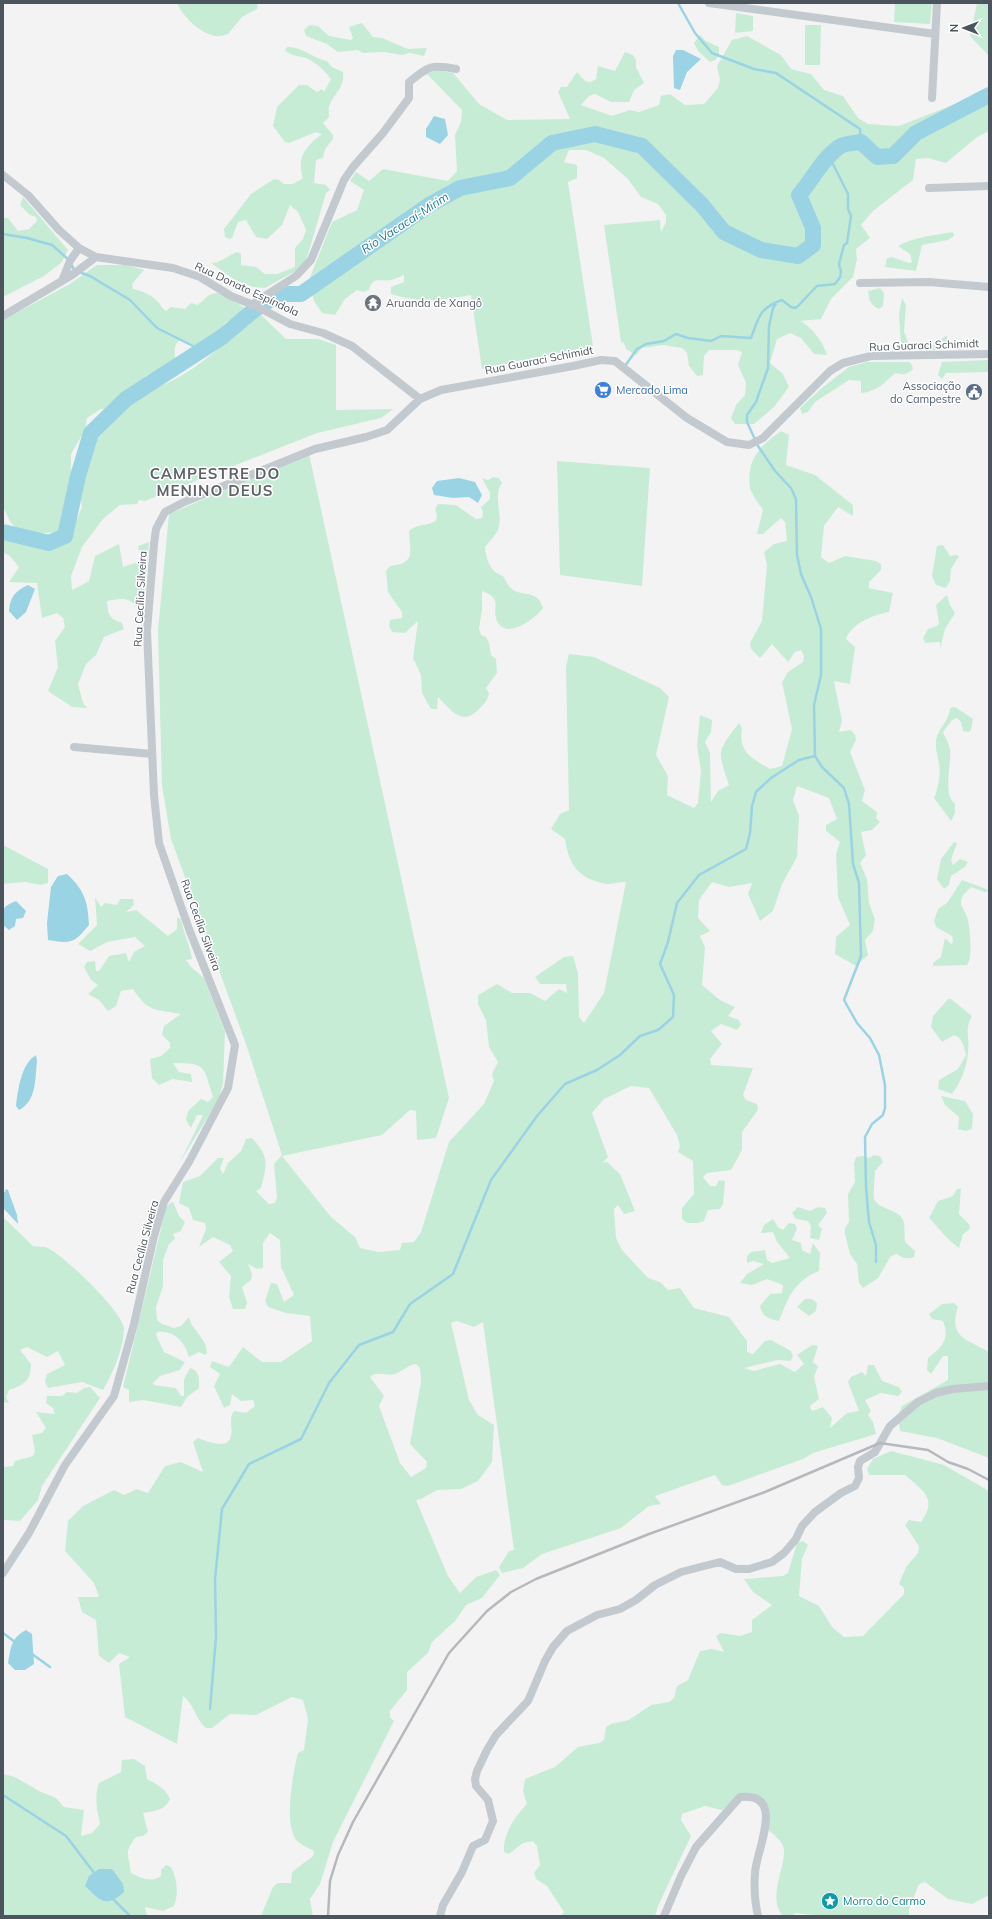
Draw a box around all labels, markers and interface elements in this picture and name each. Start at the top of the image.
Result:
north arrow [944,8,984,48]
text: N [947,24,961,32]
water label: Rio Vacacaí-Mirim [358,189,451,256]
street label: Rua Donato Espíndola [193,259,301,319]
temple icon: Aruanda de Xangô [363,293,383,313]
place label: Aruanda de Xangô [386,296,482,310]
street label: Rua Guaraci Schimidt [869,336,979,354]
street label: Rua Guaraci Schimidt [484,343,594,377]
place label: Associação do Campestre [890,379,961,406]
supermarket icon: Mercado Lima [593,380,613,400]
public building icon: Associação do Campestre [964,382,984,402]
place label: Mercado Lima [616,383,688,397]
district label: CAMPESTRE DO MENINO DEUS [150,464,280,500]
street label: Rua Cecília Silveira [130,550,150,648]
street label: Rua Cecília Silveira [178,877,224,973]
street label: Rua Cecília Silveira [123,1199,161,1295]
place icon: Morro do Carmo [820,1891,840,1911]
place label: Morro do Carmo [843,1894,925,1908]

